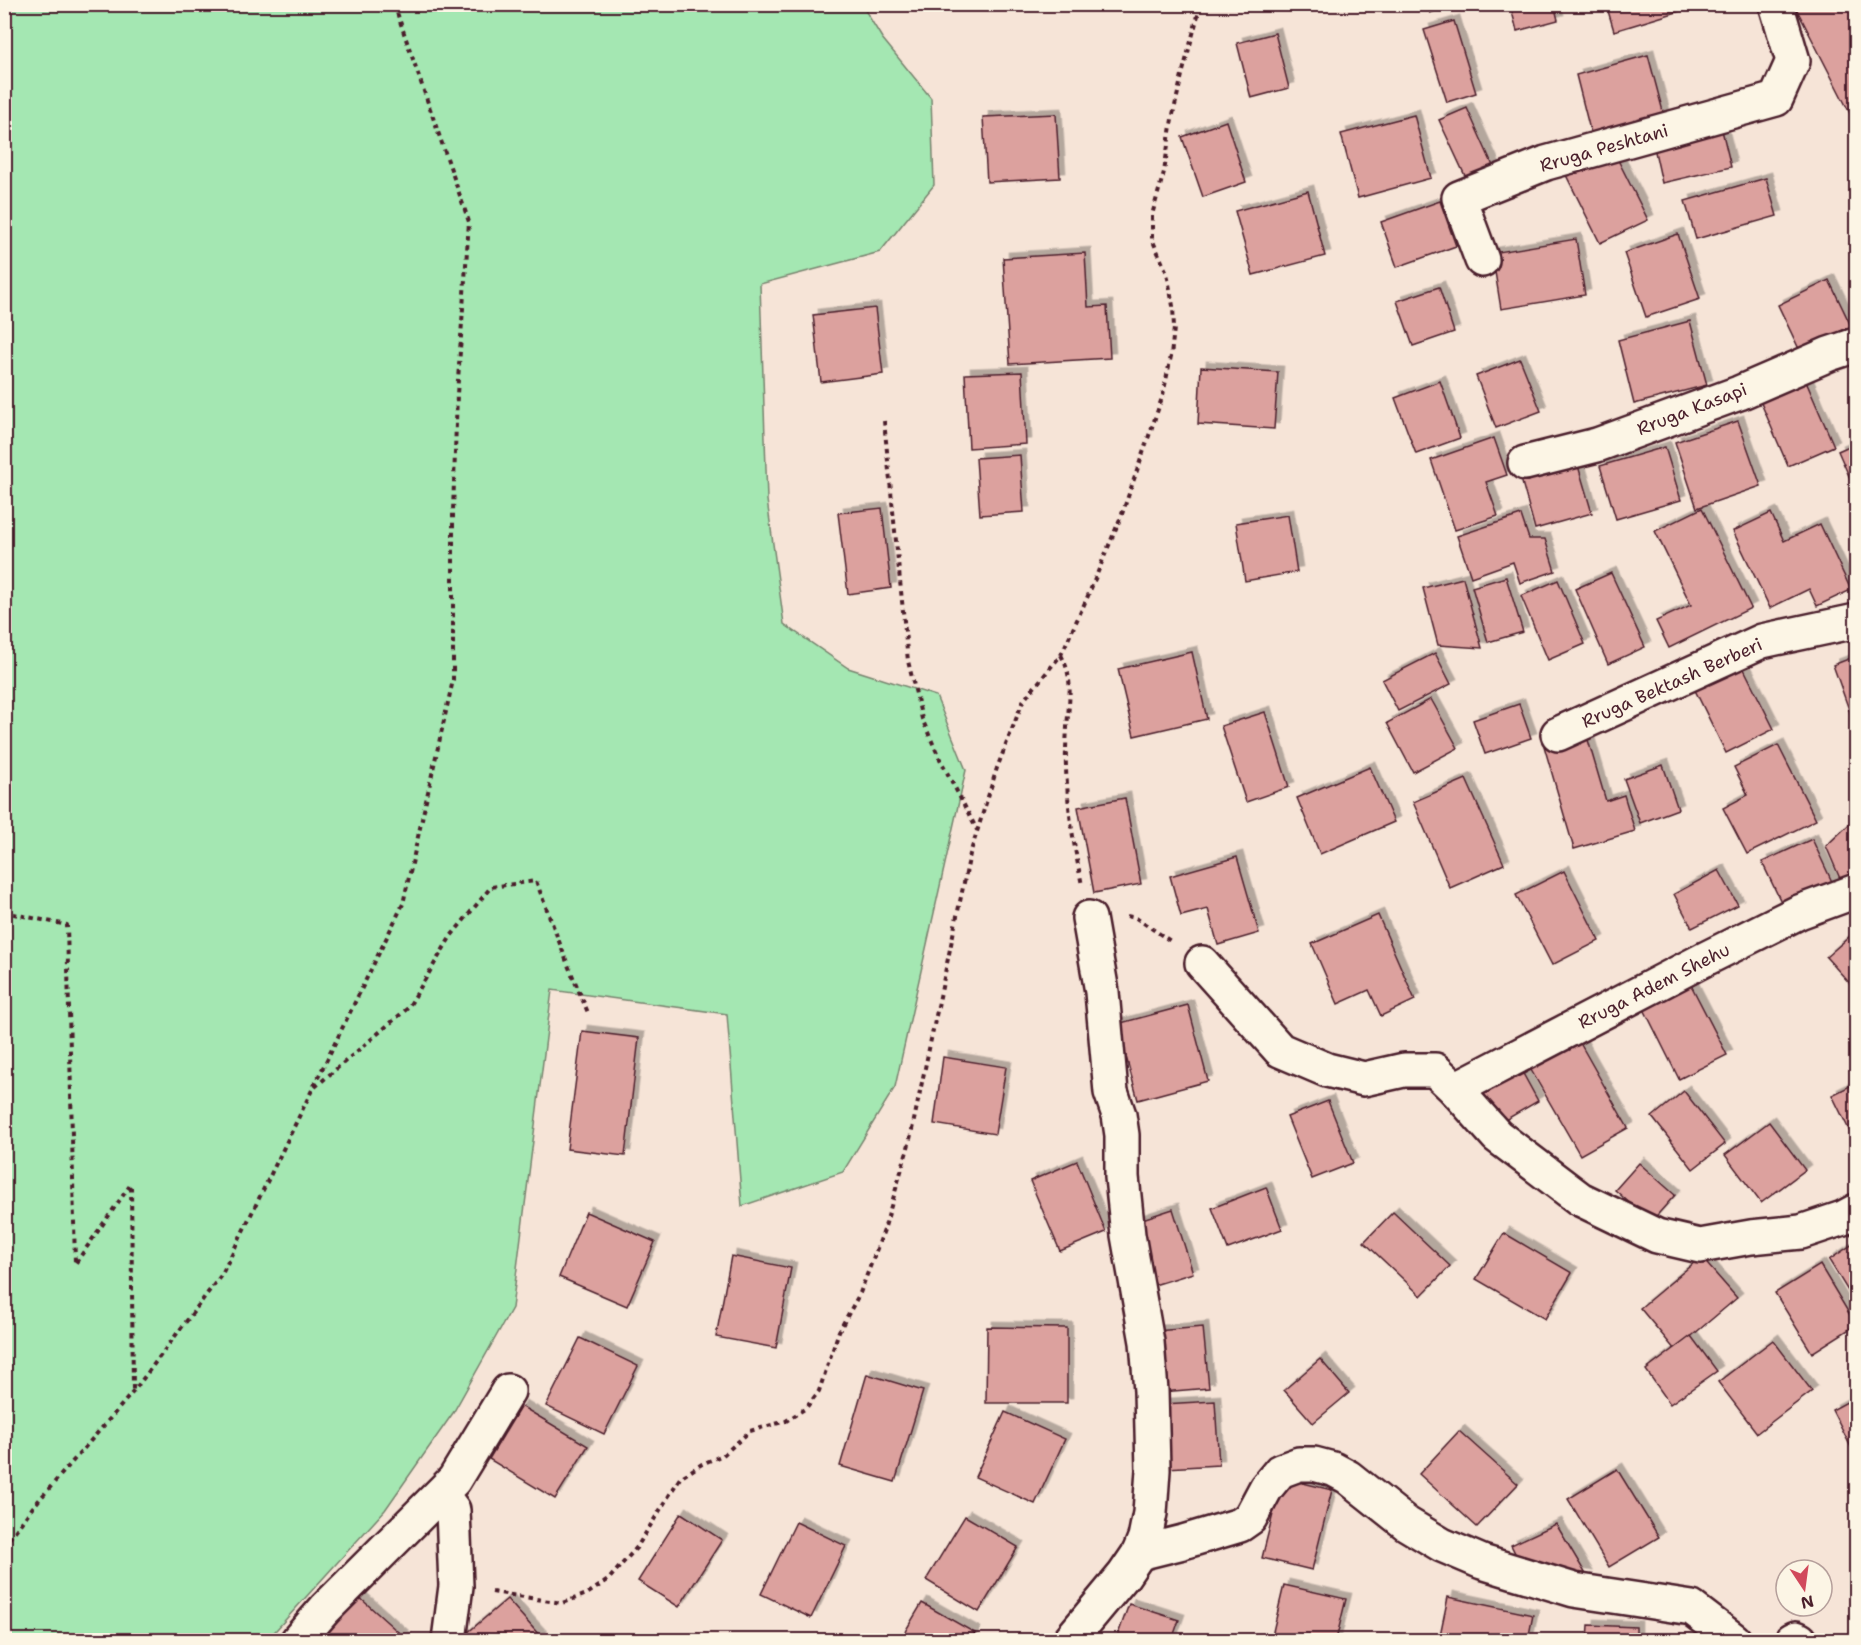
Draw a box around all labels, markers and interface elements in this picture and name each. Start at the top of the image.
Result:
street label: Rruga Peshtani [1537,118,1671,178]
street label: Rruga Kasapi [1633,377,1751,441]
street label: Rruga Bektash Berberi [1578,632,1766,734]
street label: Rruga Adem Shehu [1574,937,1734,1035]
north arrow [1774,1558,1834,1618]
text: N [1799,1590,1816,1614]

